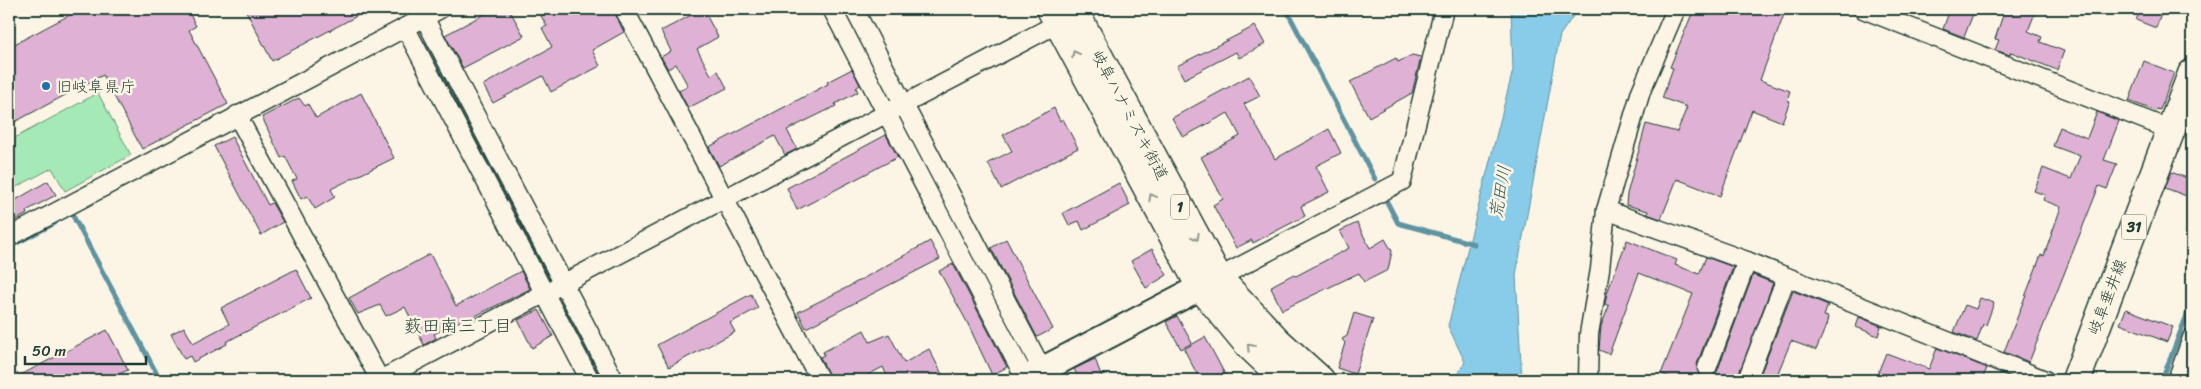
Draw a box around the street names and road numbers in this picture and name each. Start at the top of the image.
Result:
street label: 岐阜ハナミズキ街道 [1083,44,1177,186]
road number: 1 [1171,194,1189,220]
road number: 31 [2122,214,2146,240]
street label: 岐阜垂井線 [2079,254,2135,340]

